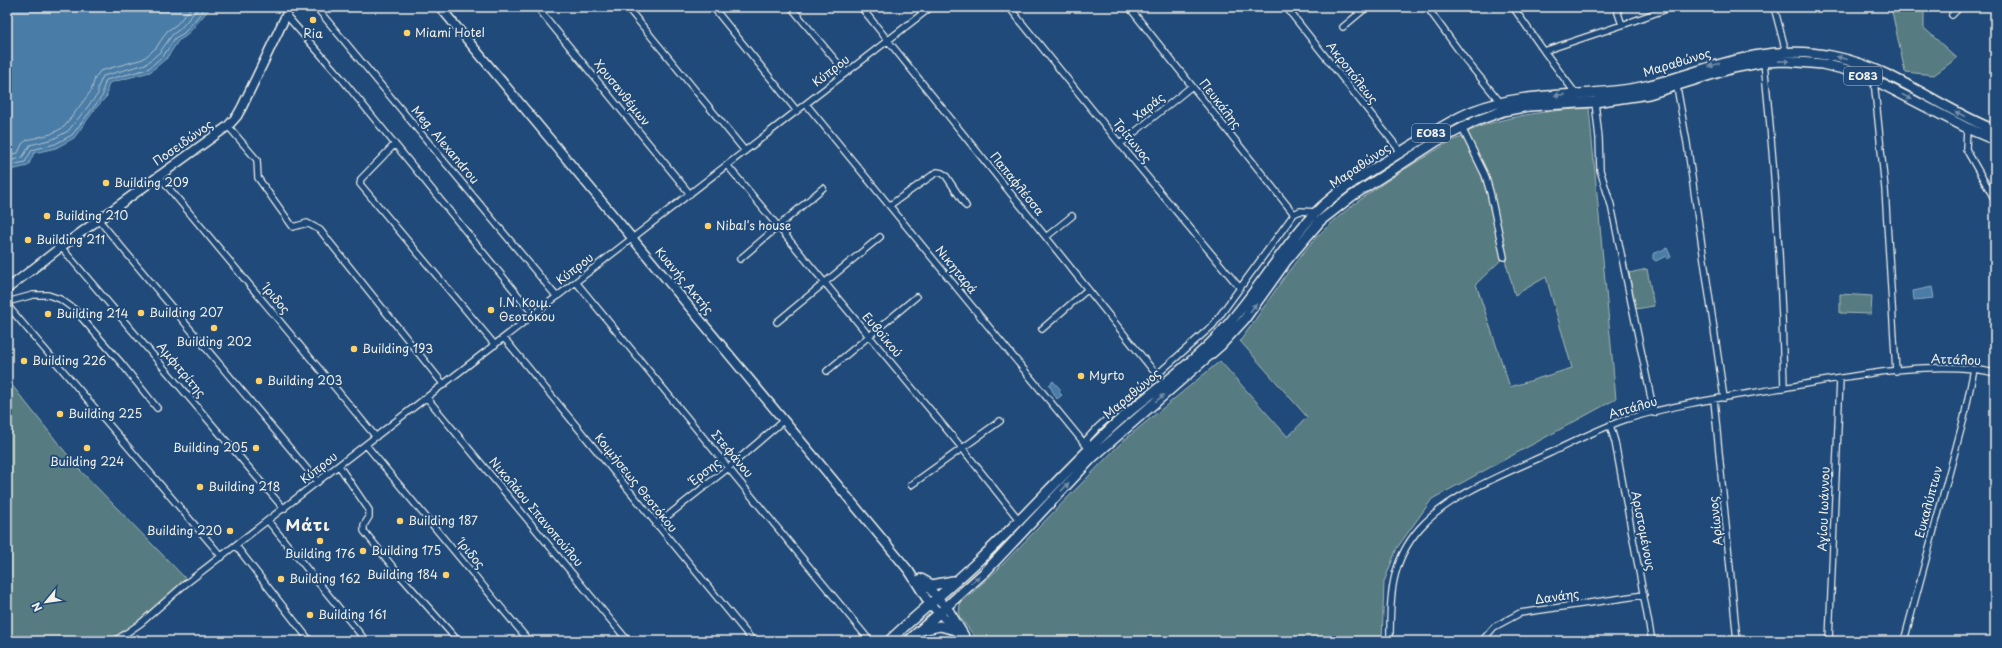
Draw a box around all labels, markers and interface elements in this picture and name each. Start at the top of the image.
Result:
marker: Ria [308,15,318,25]
place label: Miami Hotel [415,23,485,41]
place label: Ria [303,24,323,42]
marker: Miami Hotel [402,28,412,38]
street label: Ακροπόλεως [1323,37,1383,107]
street label: Μαραθώνος [1641,43,1713,81]
street label: Κύπρου [808,50,853,90]
street label: Χρυσανθέμων [590,55,655,129]
one-way arrow [1836,55,1848,61]
one-way arrow [1778,58,1791,64]
one-way arrow [1708,62,1720,68]
road number: ΕΟ83 [1844,67,1882,85]
street label: Πευκάλης [1195,74,1246,132]
street label: Χαράς [1129,88,1168,125]
one-way arrow [1554,91,1566,98]
one-way arrow [1902,94,1913,100]
street label: Meg. Alexandrou [408,101,484,187]
one-way arrow [1954,111,1965,117]
street label: Τρίτωνος [1109,114,1156,167]
street label: Ποσειδώνος [149,115,216,169]
road number: ΕΟ83 [1412,124,1450,142]
street label: Μαραθώνος [1325,138,1393,192]
street label: Παπαφλέσσα [986,148,1049,219]
place label: Building 209 [114,173,189,191]
marker: Building 209 [101,178,111,188]
place label: Building 210 [55,206,128,224]
marker: Building 210 [42,211,52,221]
place label: Nibal's house [716,216,792,234]
marker: Nibal's house [703,221,713,231]
place label: Building 211 [36,230,105,248]
marker: Building 211 [23,235,33,245]
street label: Νικηταρά [932,241,982,298]
street label: Κυανής Ακτής [651,243,718,318]
street label: Κύπρου [552,248,597,288]
street label: Ίριδος [257,278,295,317]
place label: Ι.Ν. Κοιμ. Θεοτόκου [499,293,555,325]
place label: Building 207 [149,303,223,321]
one-way arrow [1249,303,1257,313]
place label: Building 214 [56,304,128,322]
marker: Ι.Ν. Κοιμ. Θεοτόκου [486,305,496,315]
marker: Building 207 [136,308,146,318]
street label: Ευβοϊκού [859,308,907,361]
marker: Building 214 [43,309,53,319]
marker: Building 202 [209,323,219,333]
place label: Building 202 [176,332,252,350]
street label: Αμφιτρίτης [153,338,210,401]
place label: Building 193 [362,339,433,357]
marker: Building 193 [349,344,359,354]
street label: Αττάλου [1931,349,1981,369]
place label: Building 226 [32,351,107,369]
marker: Building 226 [19,356,29,366]
street label: Μαραθώνος [1099,364,1164,423]
place label: Myrto [1089,366,1125,384]
place label: Building 203 [267,371,342,389]
marker: Myrto [1076,371,1086,381]
marker: Building 203 [254,376,264,386]
street label: Αττάλου [1606,391,1659,423]
one-way arrow [1154,394,1165,402]
place label: Building 225 [68,404,142,422]
marker: Building 225 [55,409,65,419]
street label: Στεφάνου [707,426,758,481]
street label: Κοιμήσεως Θεοτόκου [591,429,682,536]
place label: Building 205 [173,438,248,456]
marker: Building 224 [82,443,92,453]
marker: Building 205 [251,443,261,453]
street label: Κύπρου [296,447,341,487]
place label: Building 224 [50,452,124,470]
street label: Νικολάου Σπανοπούλου [486,453,588,570]
street label: Έρσης [683,453,724,490]
street label: Ευκαλύπτων [1910,464,1946,540]
street label: Αγίου Ιωάννου [1813,466,1833,552]
place label: Building 218 [208,477,280,495]
marker: Building 218 [195,482,205,492]
one-way arrow [1060,482,1070,492]
street label: Αριστομένους [1627,489,1661,572]
street label: Αρίωνος [1703,495,1727,547]
place label: Building 187 [408,511,478,529]
district label: Μάτι [285,512,331,536]
marker: Building 187 [395,516,405,526]
place label: Building 220 [147,521,222,539]
marker: Building 220 [225,526,235,536]
street label: Ίριδος [452,533,490,572]
marker: Building 176 [315,536,325,546]
place label: Building 175 [371,541,441,559]
place label: Building 176 [284,544,356,562]
marker: Building 175 [358,546,368,556]
place label: Building 184 [367,565,438,583]
place label: Building 162 [289,569,361,587]
marker: Building 184 [441,570,451,580]
marker: Building 162 [276,574,286,584]
one-way arrow [969,576,980,585]
north arrow [26,582,66,622]
street label: Δανάης [1534,584,1580,608]
text: N [27,599,46,615]
place label: Building 161 [318,605,387,623]
marker: Building 161 [305,610,315,620]

